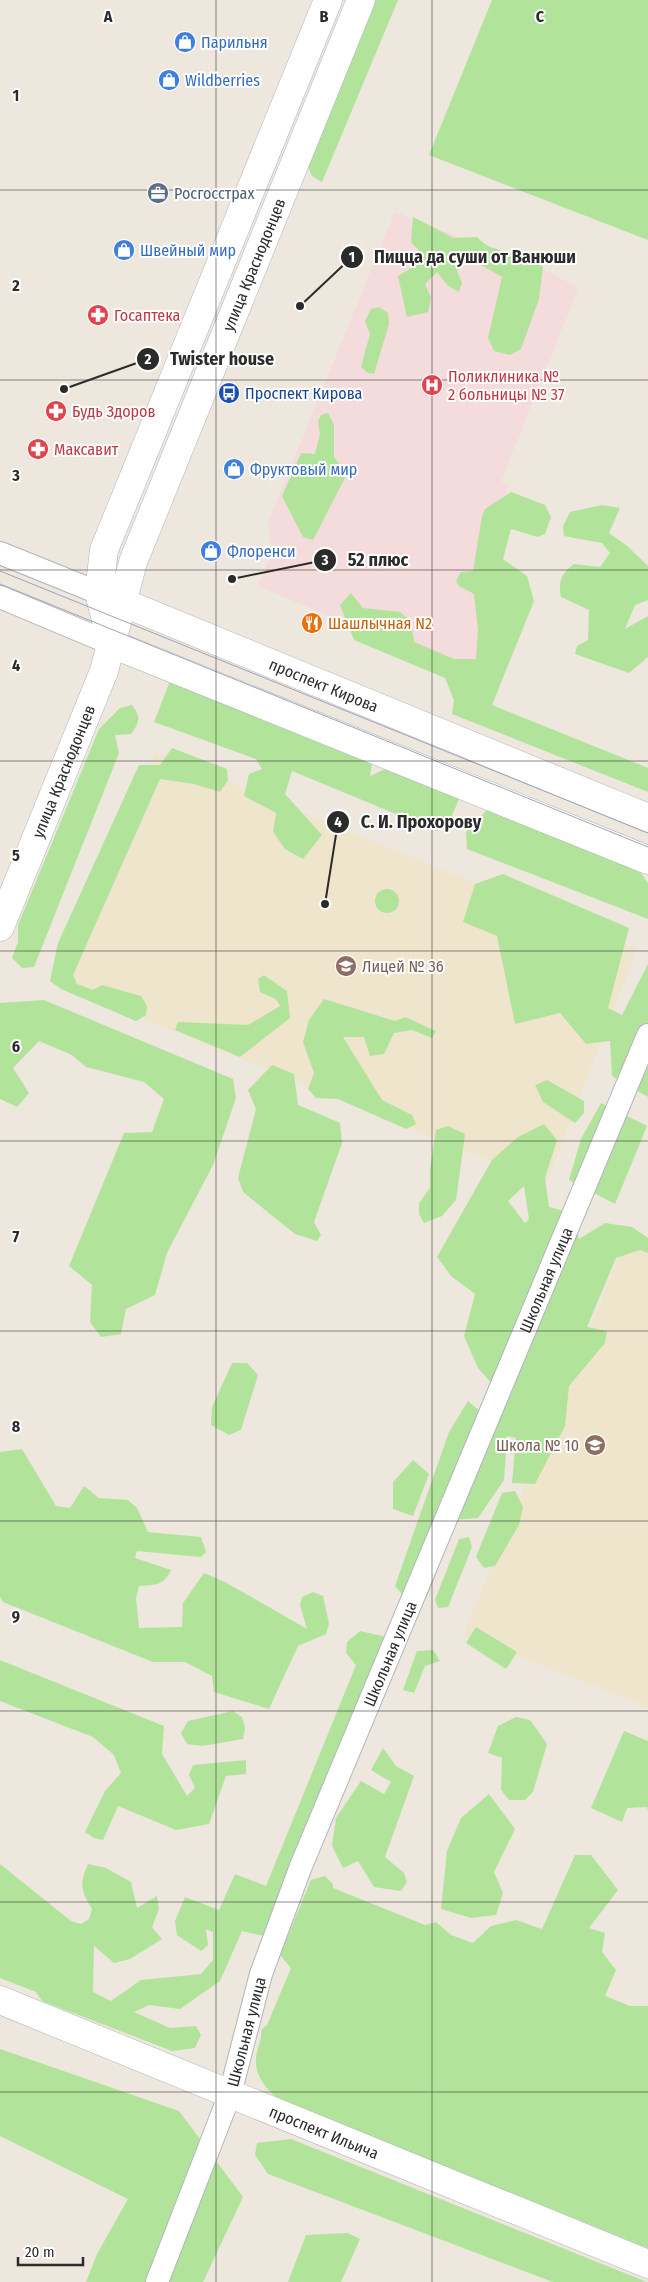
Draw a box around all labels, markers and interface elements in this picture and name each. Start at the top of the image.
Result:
text: A [103,7,113,26]
text: B [320,7,329,26]
text: C [536,7,545,26]
shop icon: Парильня [173,30,197,54]
place label: Парильня [201,33,268,52]
shop icon: Wildberries [157,68,181,92]
place label: Wildberries [185,71,260,90]
text: 1 [13,86,19,105]
office icon: Росгосстрах [146,181,170,205]
place label: Росгосстрах [174,184,254,203]
street label: улица Краснодонцев [218,195,289,334]
shop icon: Швейный мир [112,238,136,262]
callout: Пицца да суши от Ванюши [339,240,586,273]
place label: Швейный мир [140,241,236,260]
text: Пицца да суши от Ванюши [374,246,576,268]
text: 1 [349,248,355,266]
text: 2 [11,276,20,295]
pharmacy icon: Госаптека [86,303,110,327]
place label: Госаптека [114,306,180,325]
callout: Twister house [135,342,284,375]
text: Twister house [170,348,274,370]
text: 2 [144,350,152,368]
place label: Поликлиника № 2 больницы № 37 [448,367,565,404]
hospital icon: Поликлиника № 2 больницы № 37 [420,373,444,397]
bus stop icon: Проспект Кирова [217,381,241,405]
place label: Проспект Кирова [245,384,363,403]
pharmacy icon: Будь Здоров [44,399,68,423]
place label: Будь Здоров [72,402,156,421]
pharmacy icon: Максавит [26,437,50,461]
place label: Максавит [54,440,119,459]
shop icon: Фруктовый мир [222,457,246,481]
place label: Фруктовый мир [250,460,357,479]
text: 3 [11,466,20,485]
shop icon: Флоренси [199,539,223,563]
place label: Флоренси [227,542,296,561]
callout: 52 плюс [312,543,418,576]
text: 52 плюс [348,549,408,571]
text: 3 [320,551,329,569]
restaurant icon: Шашлычная N2 [300,611,324,635]
place label: Шашлычная N2 [328,614,432,633]
street label: проспект Кирова [266,654,381,716]
text: 4 [12,656,20,675]
street label: улица Краснодонцев [28,702,99,841]
callout: С. И. Прохорову [325,806,491,839]
text: С. И. Прохорову [361,811,482,833]
text: 4 [334,813,342,831]
text: 5 [12,846,20,865]
school or university icon: Лицей № 36 [334,954,358,978]
place label: Лицей № 36 [362,957,444,976]
text: 6 [12,1037,20,1056]
street label: Школьная улица [515,1224,576,1335]
text: 7 [13,1227,20,1246]
text: 8 [12,1417,21,1436]
school or university icon: Школа № 10 [583,1433,607,1457]
place label: Школа № 10 [496,1436,579,1455]
street label: Школьная улица [359,1598,420,1709]
text: 9 [12,1607,20,1626]
street label: Школьная улица [223,1975,269,2089]
street label: проспект Ильича [267,2101,382,2163]
scale bar [18,2234,82,2266]
text: 20 m [25,2243,55,2261]

